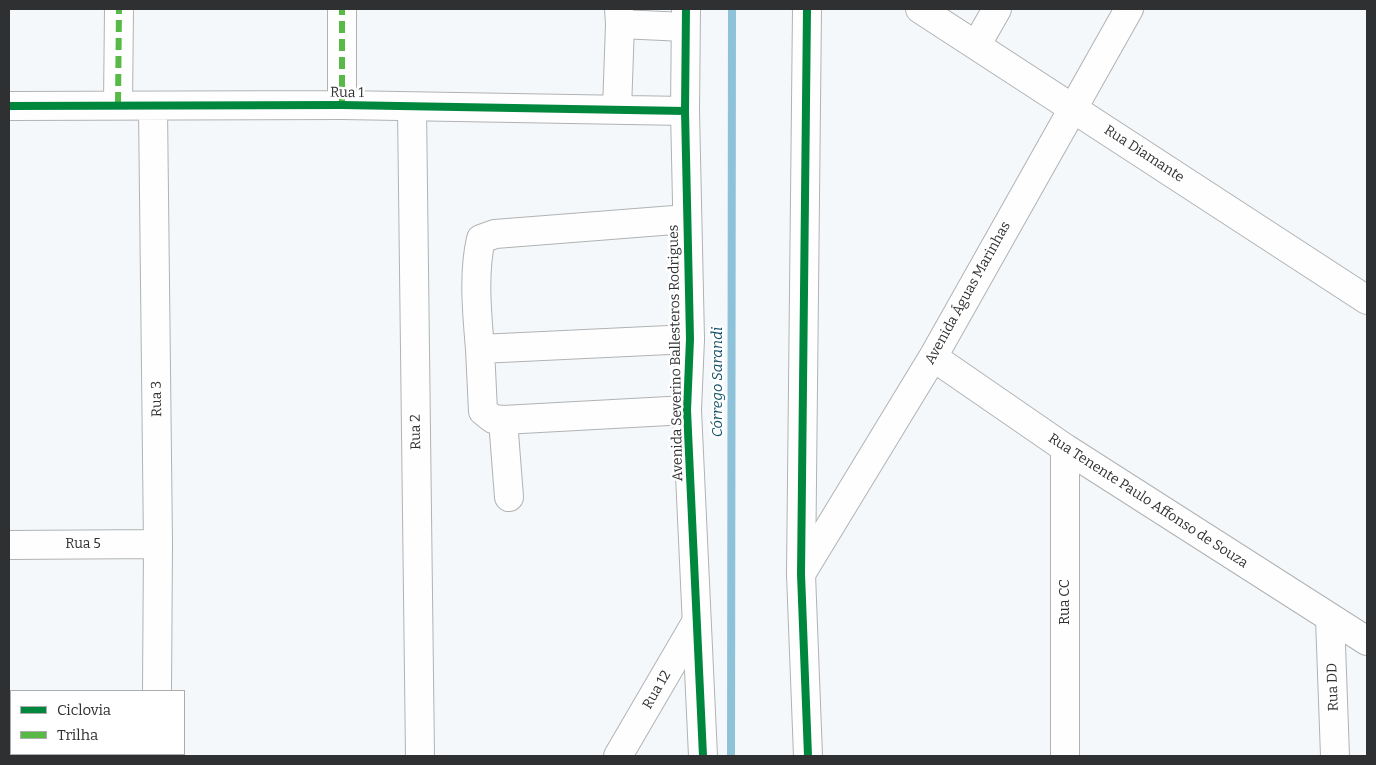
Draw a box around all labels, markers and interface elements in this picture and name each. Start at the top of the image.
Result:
street label: Rua 1 [330,84,364,102]
street label: Rua Diamante [1101,122,1187,186]
street label: Avenida Águas Marinhas [922,219,1014,367]
street label: Avenida Severino Ballesteros Rodrigues [665,224,687,482]
water label: Córrego Sarandi [709,327,727,437]
street label: Rua 3 [148,381,166,417]
street label: Rua 2 [407,414,425,450]
street label: Rua Tenente Paulo Affonso de Souza [1045,430,1251,572]
street label: Rua 5 [65,536,101,552]
street label: Rua CC [1057,579,1073,625]
street label: Rua DD [1324,663,1342,711]
street label: Rua 12 [639,668,675,712]
legend [10,690,185,755]
text: Ciclovia [57,701,111,719]
text: Trilha [57,726,98,744]

